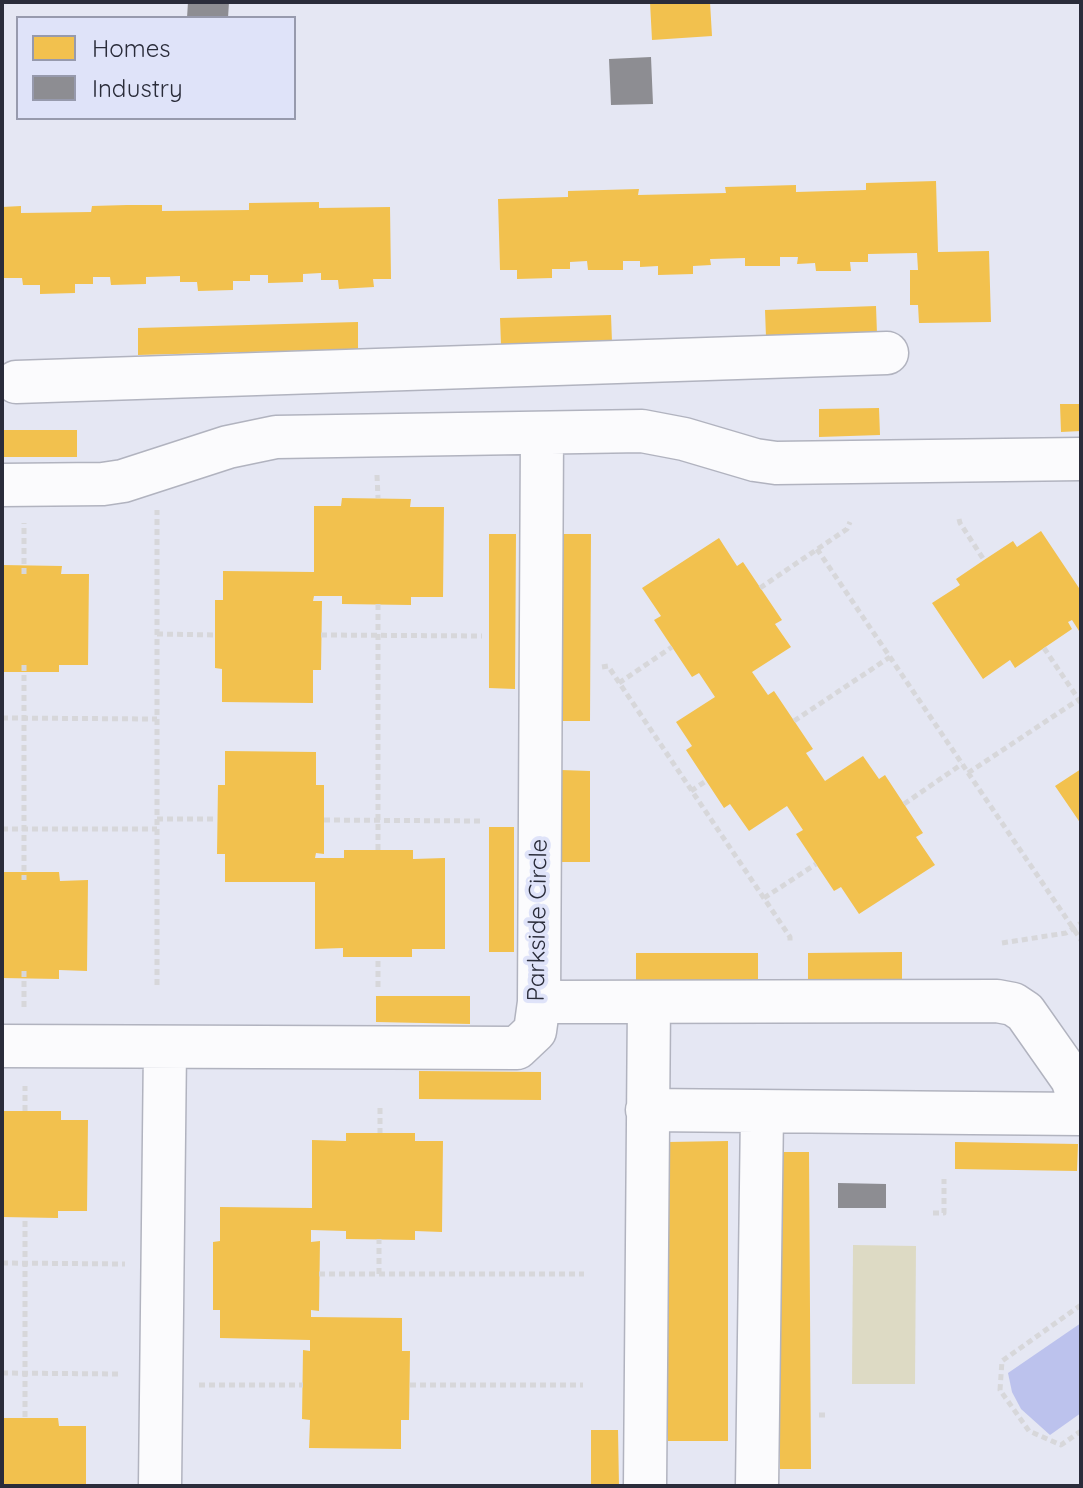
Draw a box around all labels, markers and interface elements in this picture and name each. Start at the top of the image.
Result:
legend [16,16,296,120]
text: Homes [92,33,170,63]
text: Industry [92,73,183,103]
street label: Parkside Circle [522,838,554,1002]

